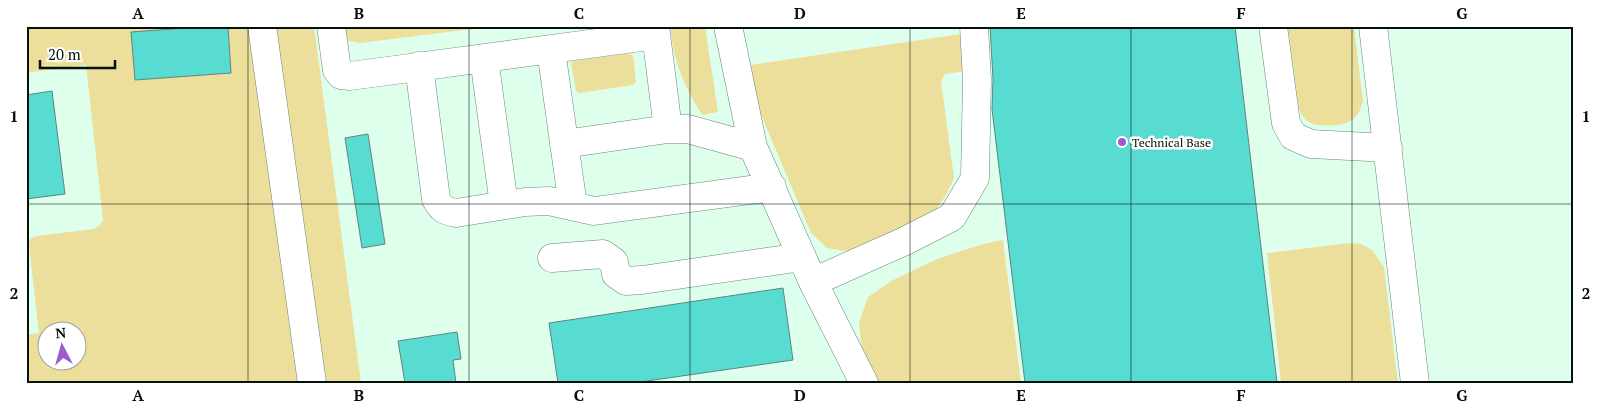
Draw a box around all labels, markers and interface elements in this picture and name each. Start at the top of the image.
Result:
text: A [132,2,144,24]
text: B [354,2,364,24]
text: C [574,2,584,24]
text: D [794,2,806,24]
text: E [1016,2,1026,24]
text: F [1236,2,1246,24]
text: G [1456,2,1468,24]
scale bar [40,38,115,70]
text: 20 m [48,44,81,64]
text: 1 [9,105,19,127]
text: 1 [1581,105,1591,127]
place label: Technical Base [1132,135,1211,150]
marker: Technical Base [1116,136,1128,148]
text: 2 [9,282,19,304]
text: 2 [1581,282,1591,304]
north arrow [38,322,88,372]
text: N [54,323,67,343]
text: A [132,384,144,406]
text: B [354,384,364,406]
text: C [574,384,584,406]
text: D [794,384,806,406]
text: E [1016,384,1026,406]
text: F [1236,384,1246,406]
text: G [1456,384,1468,406]

